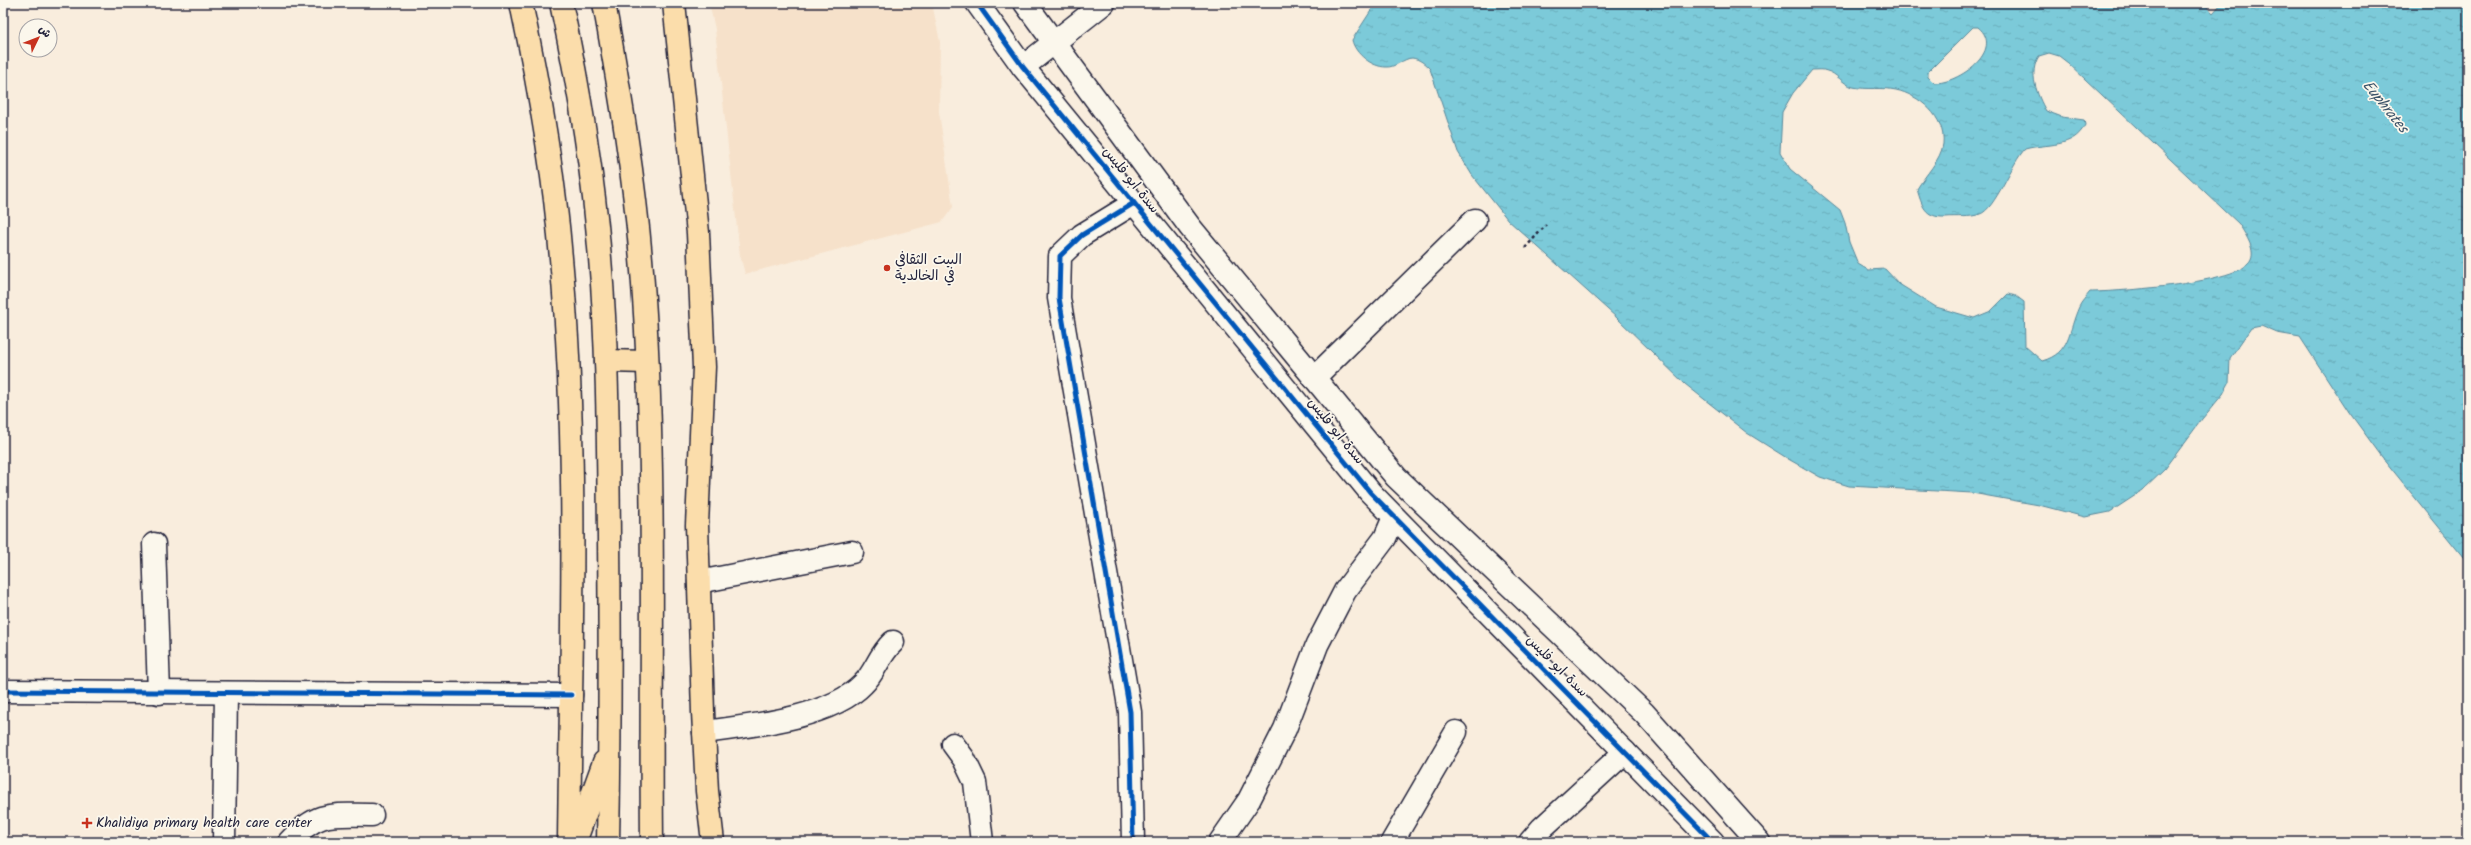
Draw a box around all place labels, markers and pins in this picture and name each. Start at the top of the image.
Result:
place label: البيت الثقافي في الخالدية [895,249,962,287]
marker: البيت الثقافي في الخالدية [882,263,892,273]
place label: Khalidiya primary health care center [96,812,313,834]
marker: Khalidiya primary health care center [81,817,93,829]

